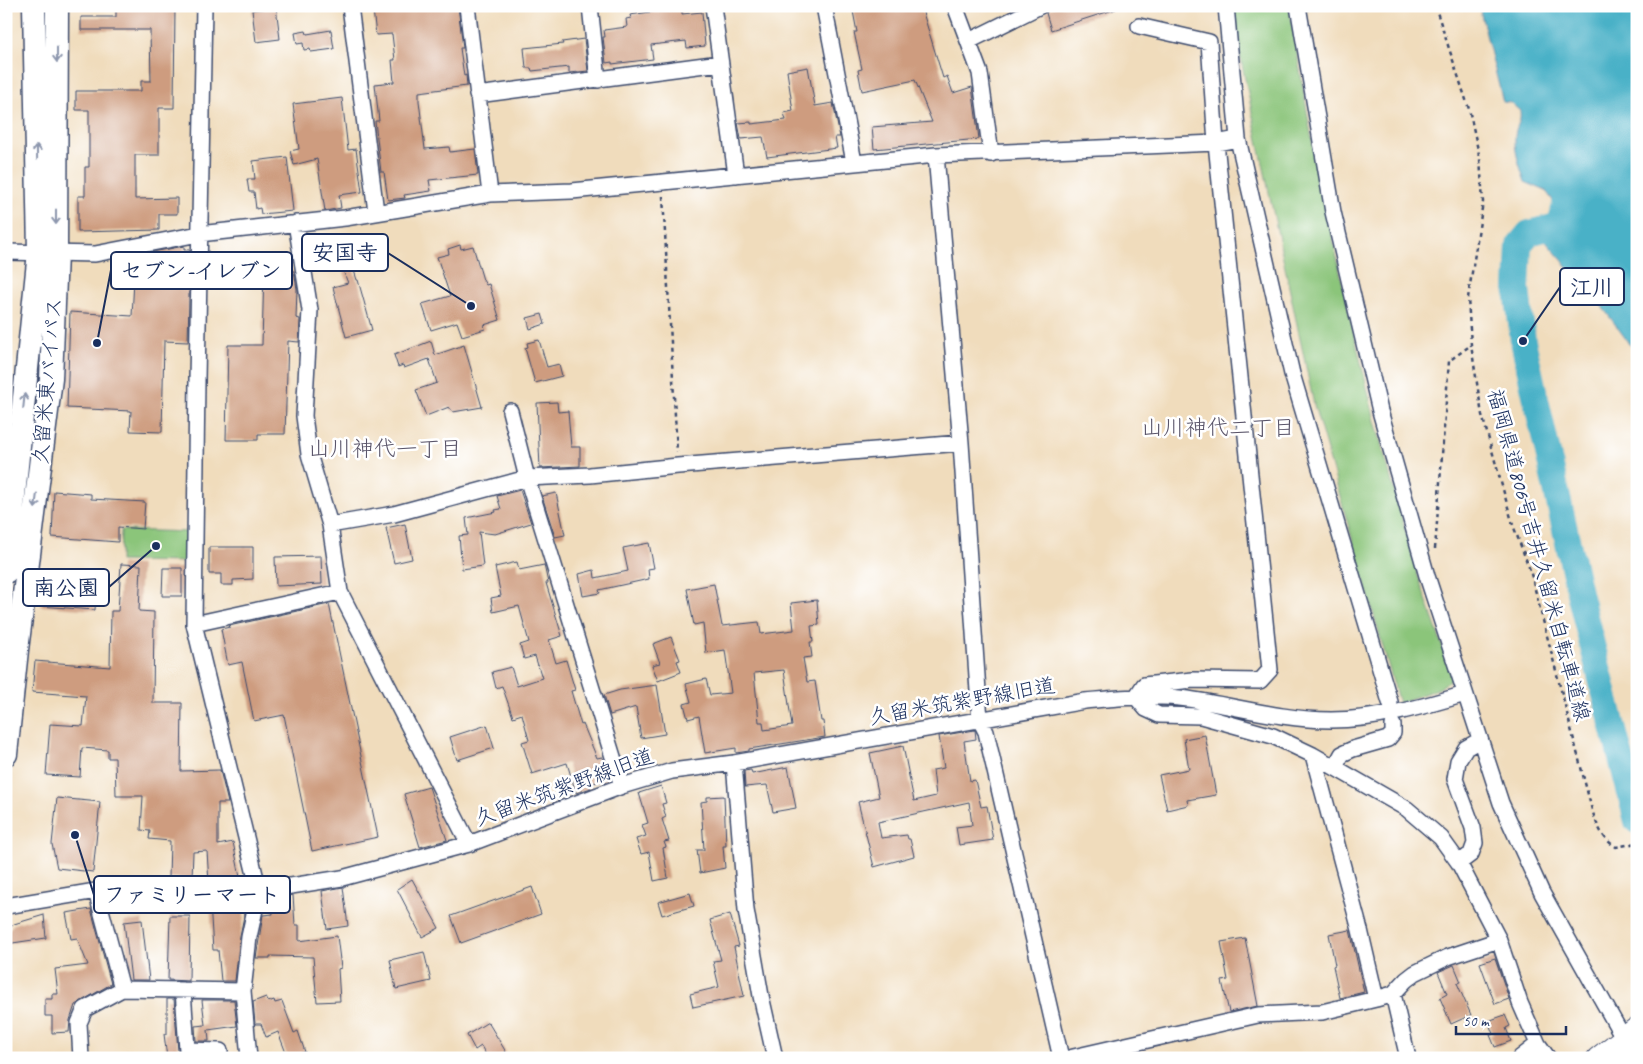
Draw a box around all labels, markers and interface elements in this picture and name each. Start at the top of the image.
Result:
one-way arrow [52,46,62,63]
one-way arrow [32,144,42,160]
one-way arrow [51,209,61,225]
callout: 安国寺 [302,234,388,271]
text: 安国寺 [312,239,378,267]
callout: セブン-イレブン [111,252,292,289]
text: セブン-イレブン [120,257,282,285]
callout: 江川 [1560,268,1624,305]
text: 江川 [1570,274,1614,302]
street label: 久留米東バイパス [27,296,67,466]
street label: 福岡県道806号吉井久留米自転車道線 [1482,386,1596,724]
one-way arrow [19,394,29,410]
district label: 山川神代二丁目 [1141,414,1295,442]
district label: 山川神代一丁目 [308,435,462,463]
one-way arrow [31,493,41,509]
callout: 南公園 [23,569,109,606]
text: 南公園 [33,574,99,602]
street label: 久留米筑紫野線旧道 [867,672,1057,730]
street label: 久留米筑紫野線旧道 [471,742,657,832]
callout: ファミリーマート [94,876,290,913]
text: ファミリーマート [104,881,280,909]
scale bar [1456,1004,1566,1036]
text: 50 m [1463,1012,1490,1031]

